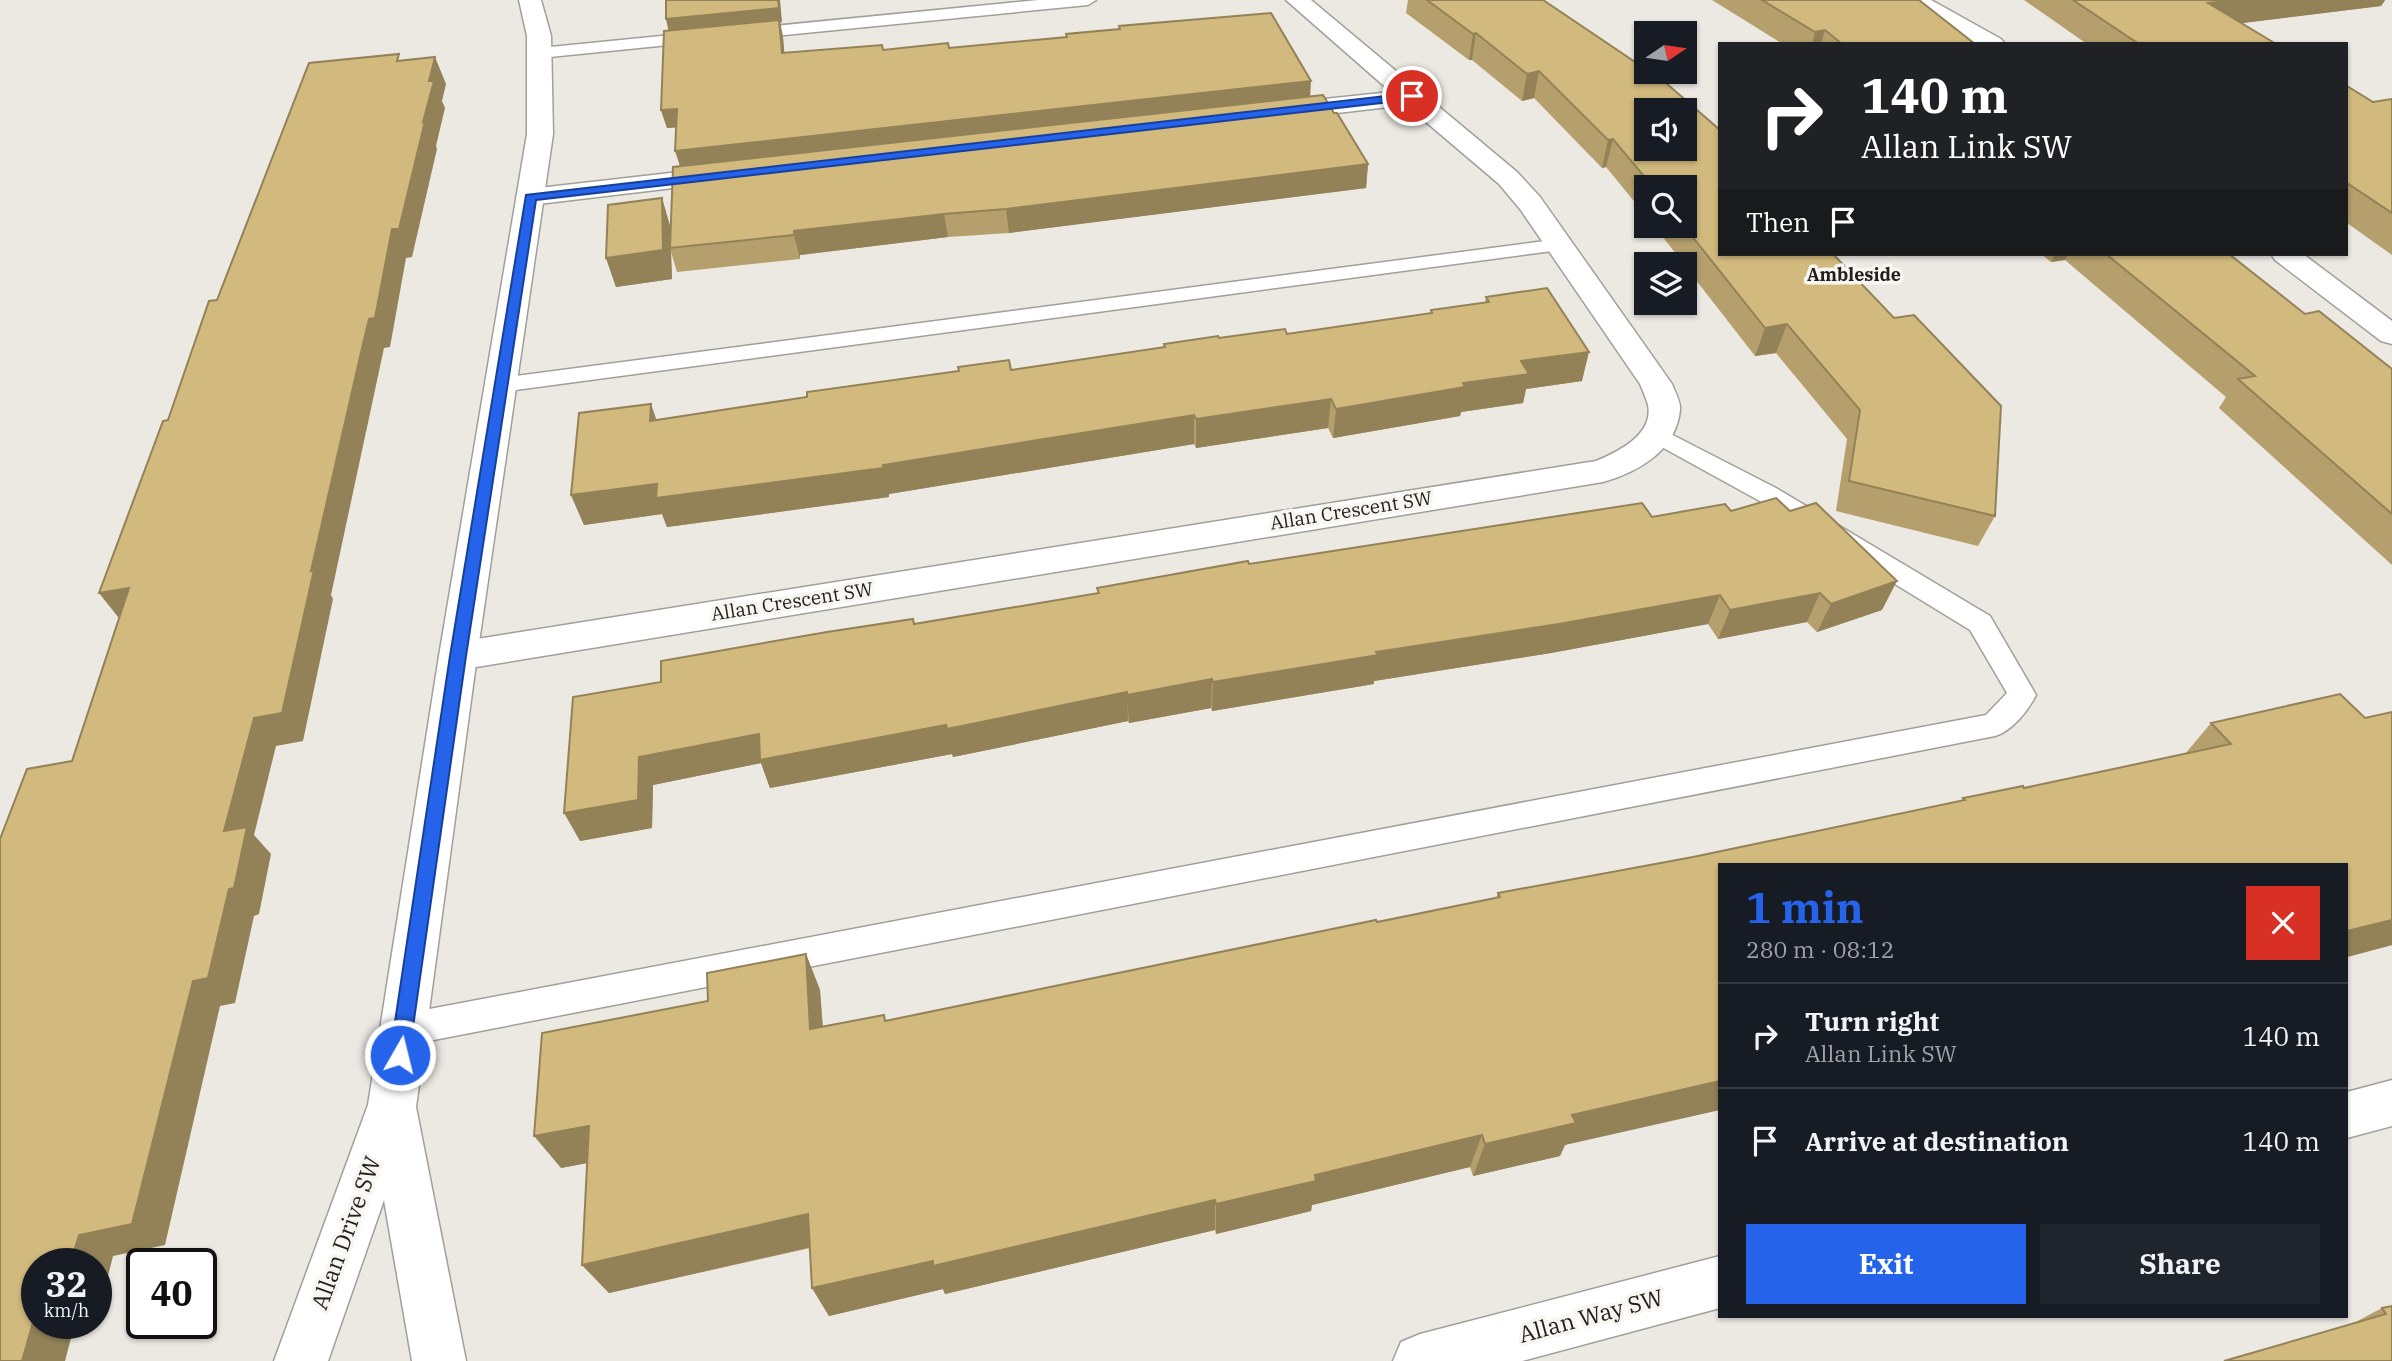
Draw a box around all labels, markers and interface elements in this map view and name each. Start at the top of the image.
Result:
north arrow [1634,21,1698,84]
map controls [1634,21,1697,315]
text: 140 m [1861,63,2008,126]
pin [1382,66,1442,126]
icon: right [1746,70,1837,161]
icon: arrive [1393,77,1431,115]
button: sound [1634,98,1697,161]
text: Allan Link SW [1861,125,2072,167]
button: search [1634,175,1697,238]
icon: arrive [1824,203,1862,241]
text: Then [1746,205,1810,239]
button: layers [1634,252,1697,315]
district label: Ambleside [1807,263,1901,286]
street label: Allan Crescent SW [1268,485,1434,535]
street label: Allan Crescent SW [709,576,875,626]
text: 1 min [1746,880,1864,935]
button: close [2246,886,2320,960]
text: 280 m · 08:12 [1746,934,1895,964]
text: Turn right [1805,1004,1939,1038]
icon: right [1746,1017,1784,1055]
position arrow [363,1018,437,1092]
text: 140 m [2242,1019,2320,1053]
text: Allan Link SW [1805,1038,1957,1068]
icon: arrive [1746,1122,1784,1160]
text: Arrive at destination [1805,1124,2069,1158]
text: 140 m [2242,1124,2320,1158]
street label: Allan Drive SW [303,1152,387,1313]
button: Exit [1746,1224,2026,1304]
button: Share [2040,1224,2320,1304]
speed limit sign: 40 [126,1248,217,1339]
text: 32 [45,1261,88,1307]
street label: Allan Way SW [1515,1281,1666,1349]
text: km/h [44,1299,89,1322]

